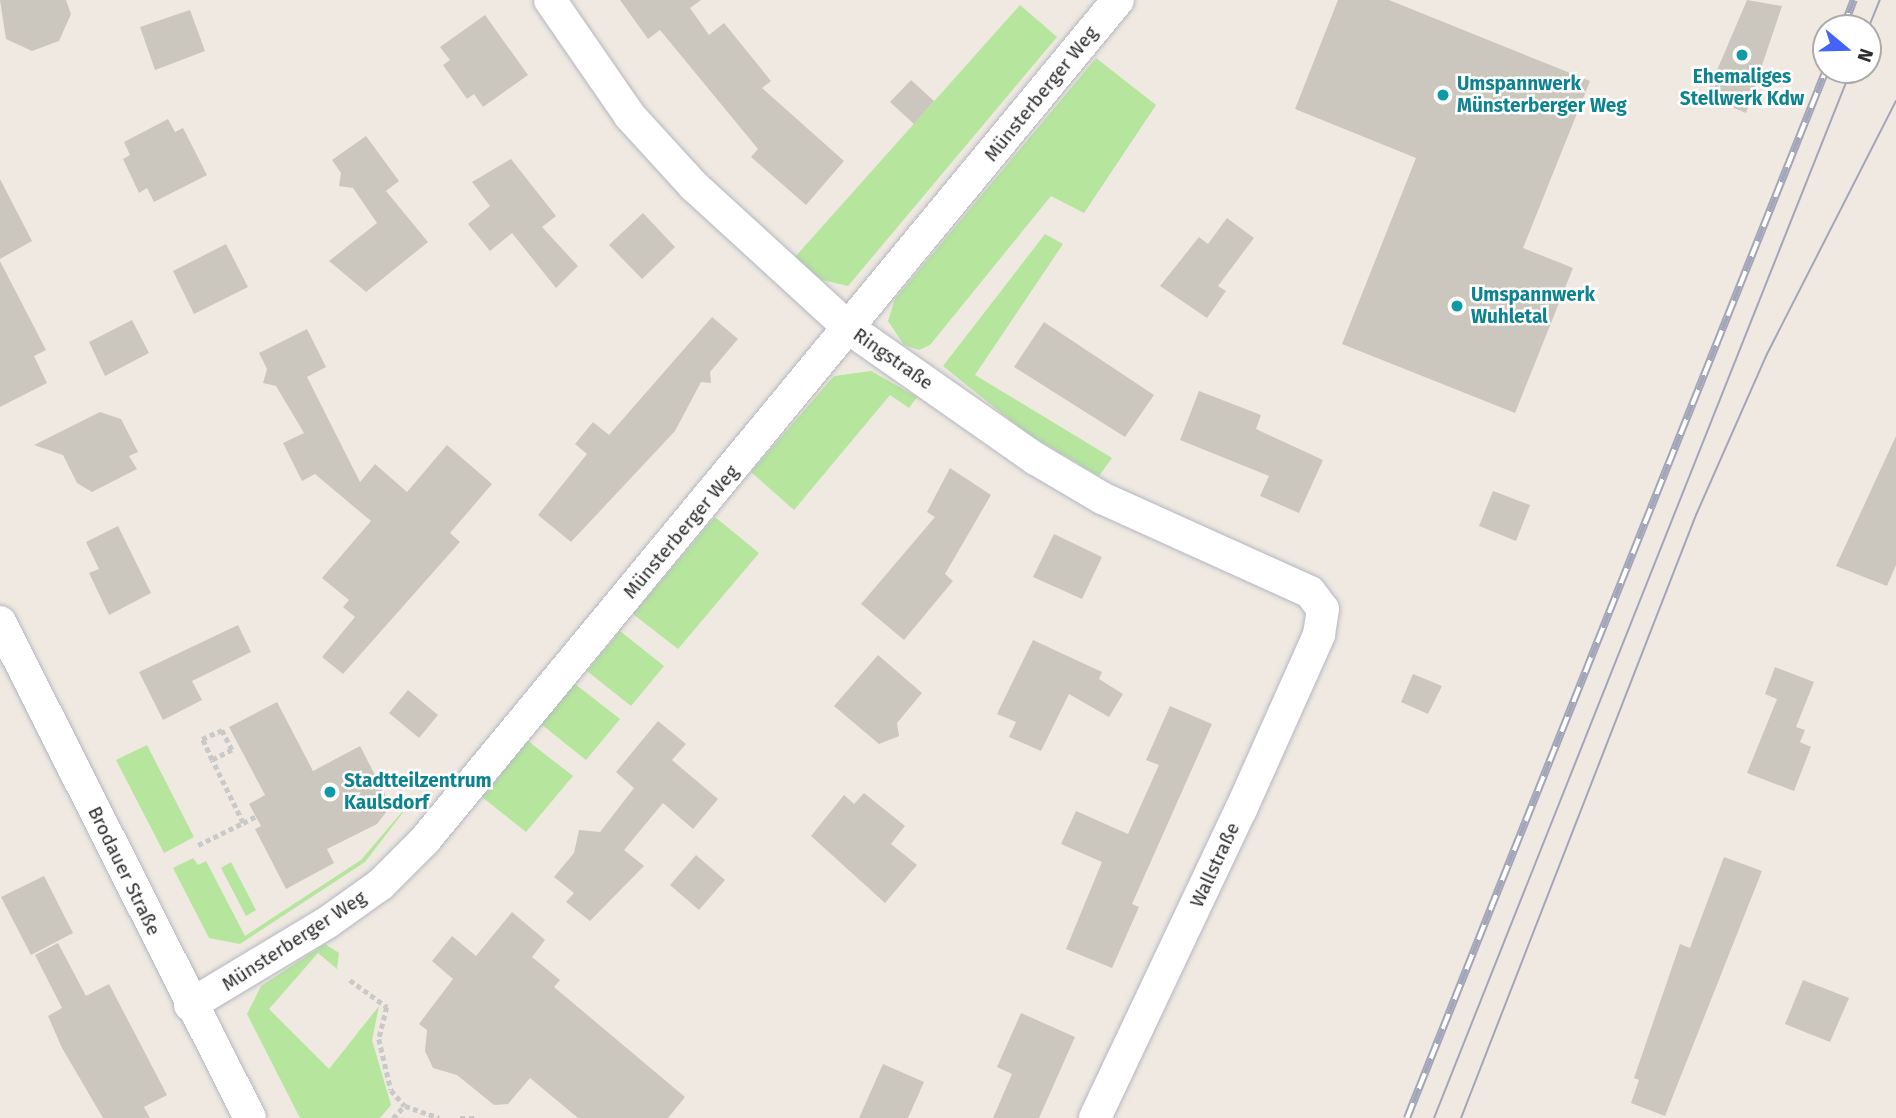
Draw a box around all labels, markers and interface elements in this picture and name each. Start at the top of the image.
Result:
north arrow [1812,14,1882,84]
street label: Münsterberger Weg [980,22,1102,166]
text: N [1853,46,1878,65]
marker: Ehemaliges Stellwerk Kdw [1734,47,1750,63]
place label: Ehemaliges Stellwerk Kdw [1680,66,1804,110]
place label: Umspannwerk Münsterberger Weg [1457,73,1627,117]
marker: Umspannwerk Münsterberger Weg [1435,87,1451,103]
place label: Umspannwerk Wuhletal [1471,284,1595,328]
marker: Umspannwerk Wuhletal [1449,298,1465,314]
street label: Ringstraße [849,323,937,395]
street label: Münsterberger Weg [619,461,743,603]
place label: Stadtteilzentrum Kaulsdorf [344,770,492,814]
marker: Stadtteilzentrum Kaulsdorf [322,784,338,800]
street label: Brodauer Straße [83,803,165,939]
street label: Wallstraße [1185,819,1245,911]
street label: Münsterberger Weg [218,886,370,996]

